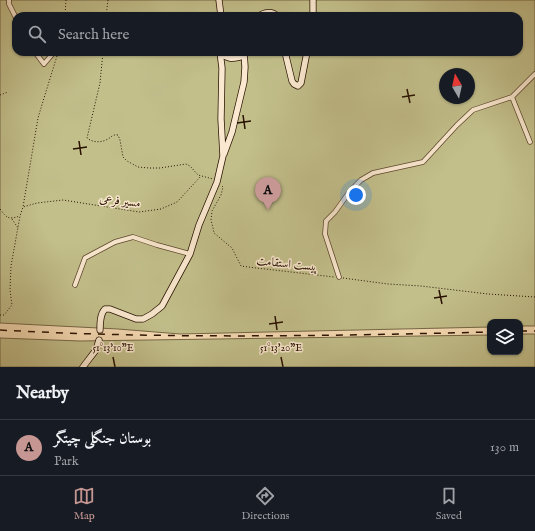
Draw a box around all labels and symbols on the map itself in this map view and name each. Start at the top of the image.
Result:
north arrow [439,68,475,104]
pin: A [255,177,281,210]
your location [346,185,366,205]
street label: مسیر فرعی [99,191,141,211]
street label: پیست استقامت [256,253,319,275]
text: 51°13'10"E [92,342,134,355]
text: 51°13'20"E [260,342,302,355]

